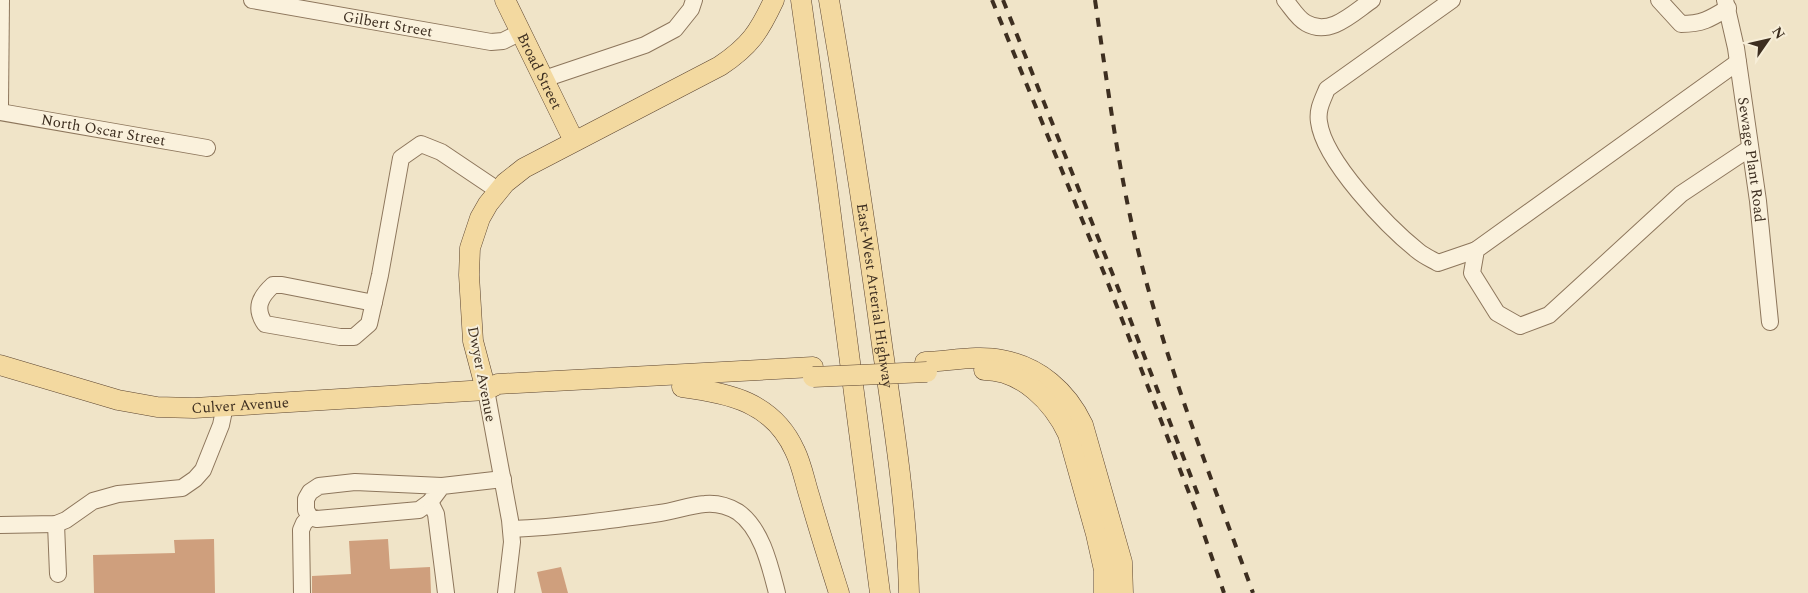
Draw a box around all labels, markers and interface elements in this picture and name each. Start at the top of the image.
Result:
street label: Gilbert Street [341,5,435,44]
north arrow [1743,15,1793,65]
text: N [1766,22,1790,44]
street label: Broad Street [511,29,568,113]
street label: Sewage Plant Road [1731,96,1771,223]
street label: North Oscar Street [39,108,167,153]
street label: East-West Arterial Highway [850,202,899,390]
street label: Dwyer Avenue [461,324,502,424]
street label: Culver Avenue [191,391,290,420]

